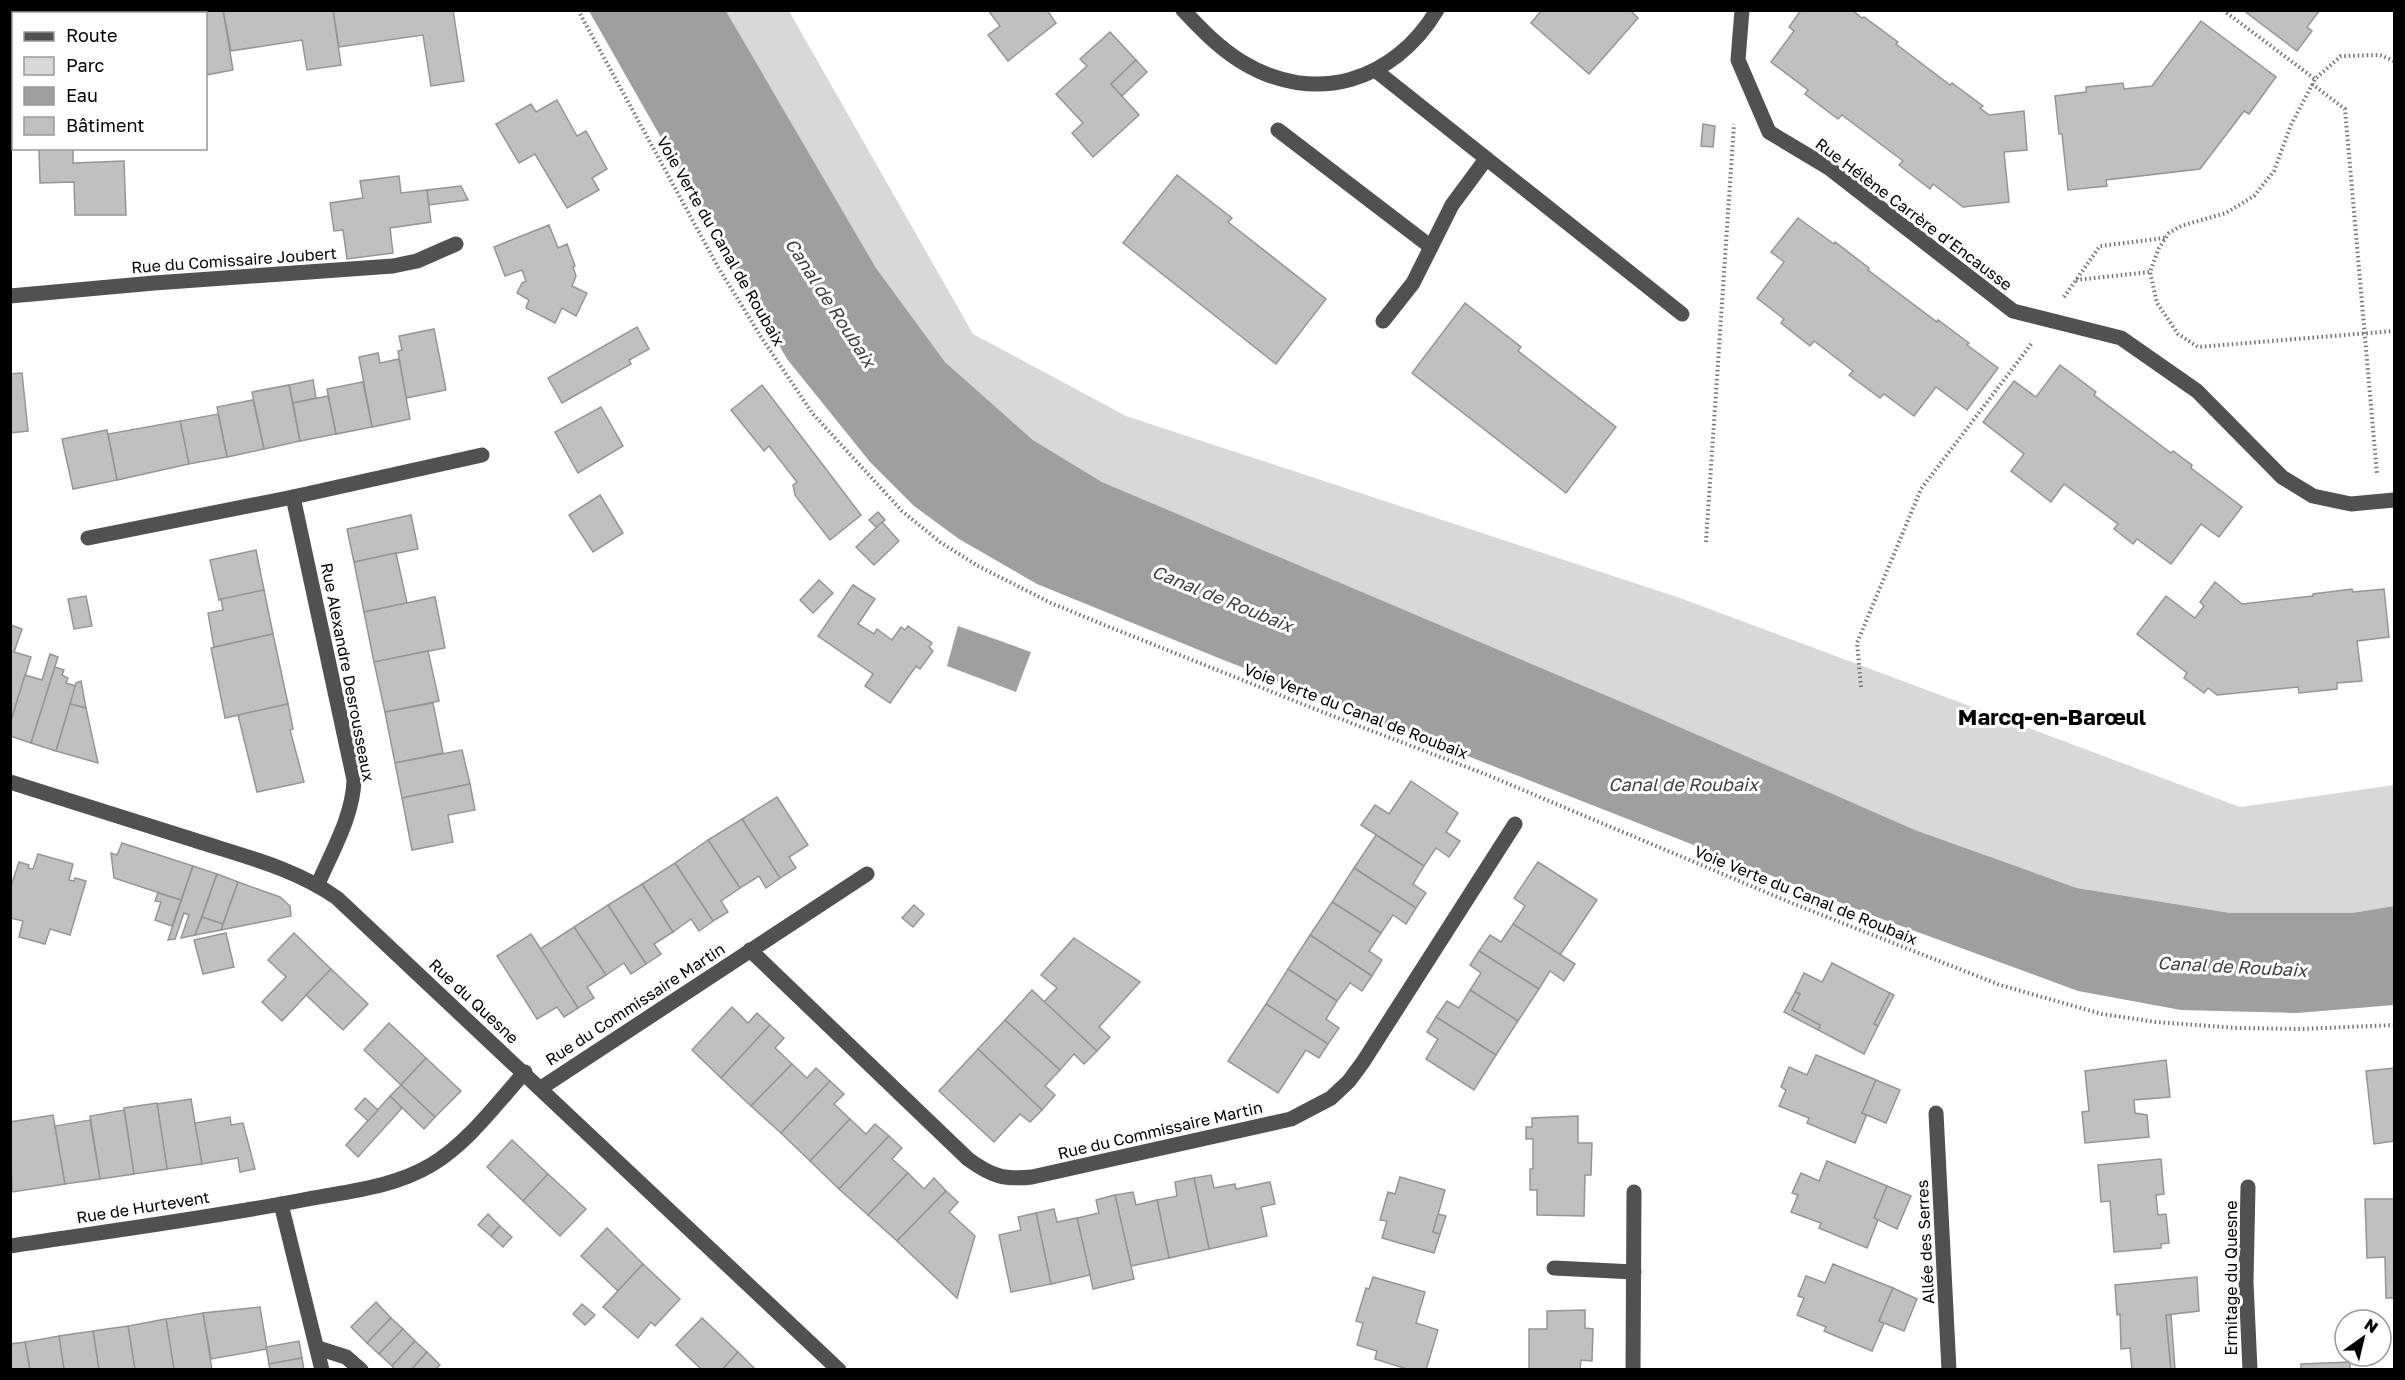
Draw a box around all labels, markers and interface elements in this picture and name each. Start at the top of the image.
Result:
legend [12,12,207,150]
text: Route [66,24,117,46]
text: Parc [66,54,105,76]
text: Eau [66,84,98,106]
text: Bâtiment [66,114,145,136]
street label: Voie Verte du Canal de Roubaix [653,133,789,350]
street label: Rue Hélène Carrère d’Encausse [1812,133,2016,295]
water label: Canal de Roubaix [781,234,882,373]
street label: Rue du Comissaire Joubert [131,243,337,277]
water label: Canal de Roubaix [1149,560,1298,637]
street label: Rue Alexandre Desrousseaux [317,561,379,783]
street label: Voie Verte du Canal de Roubaix [1241,659,1471,763]
district label: Marcq-en-Barœul [1958,703,2146,730]
water label: Canal de Roubaix [1608,773,1760,795]
street label: Voie Verte du Canal de Roubaix [1692,841,1921,949]
street label: Rue du Commissaire Martin [542,939,728,1069]
water label: Canal de Roubaix [2157,951,2309,981]
street label: Rue du Quesne [425,954,523,1048]
street label: Rue du Commissaire Martin [1056,1097,1264,1163]
street label: Allée des Serres [1912,1179,1938,1305]
street label: Rue de Hurtevent [75,1187,211,1227]
street label: Ermitage du Quesne [2221,1201,2241,1355]
north arrow [2333,1308,2393,1368]
text: N [2361,1314,2382,1337]

